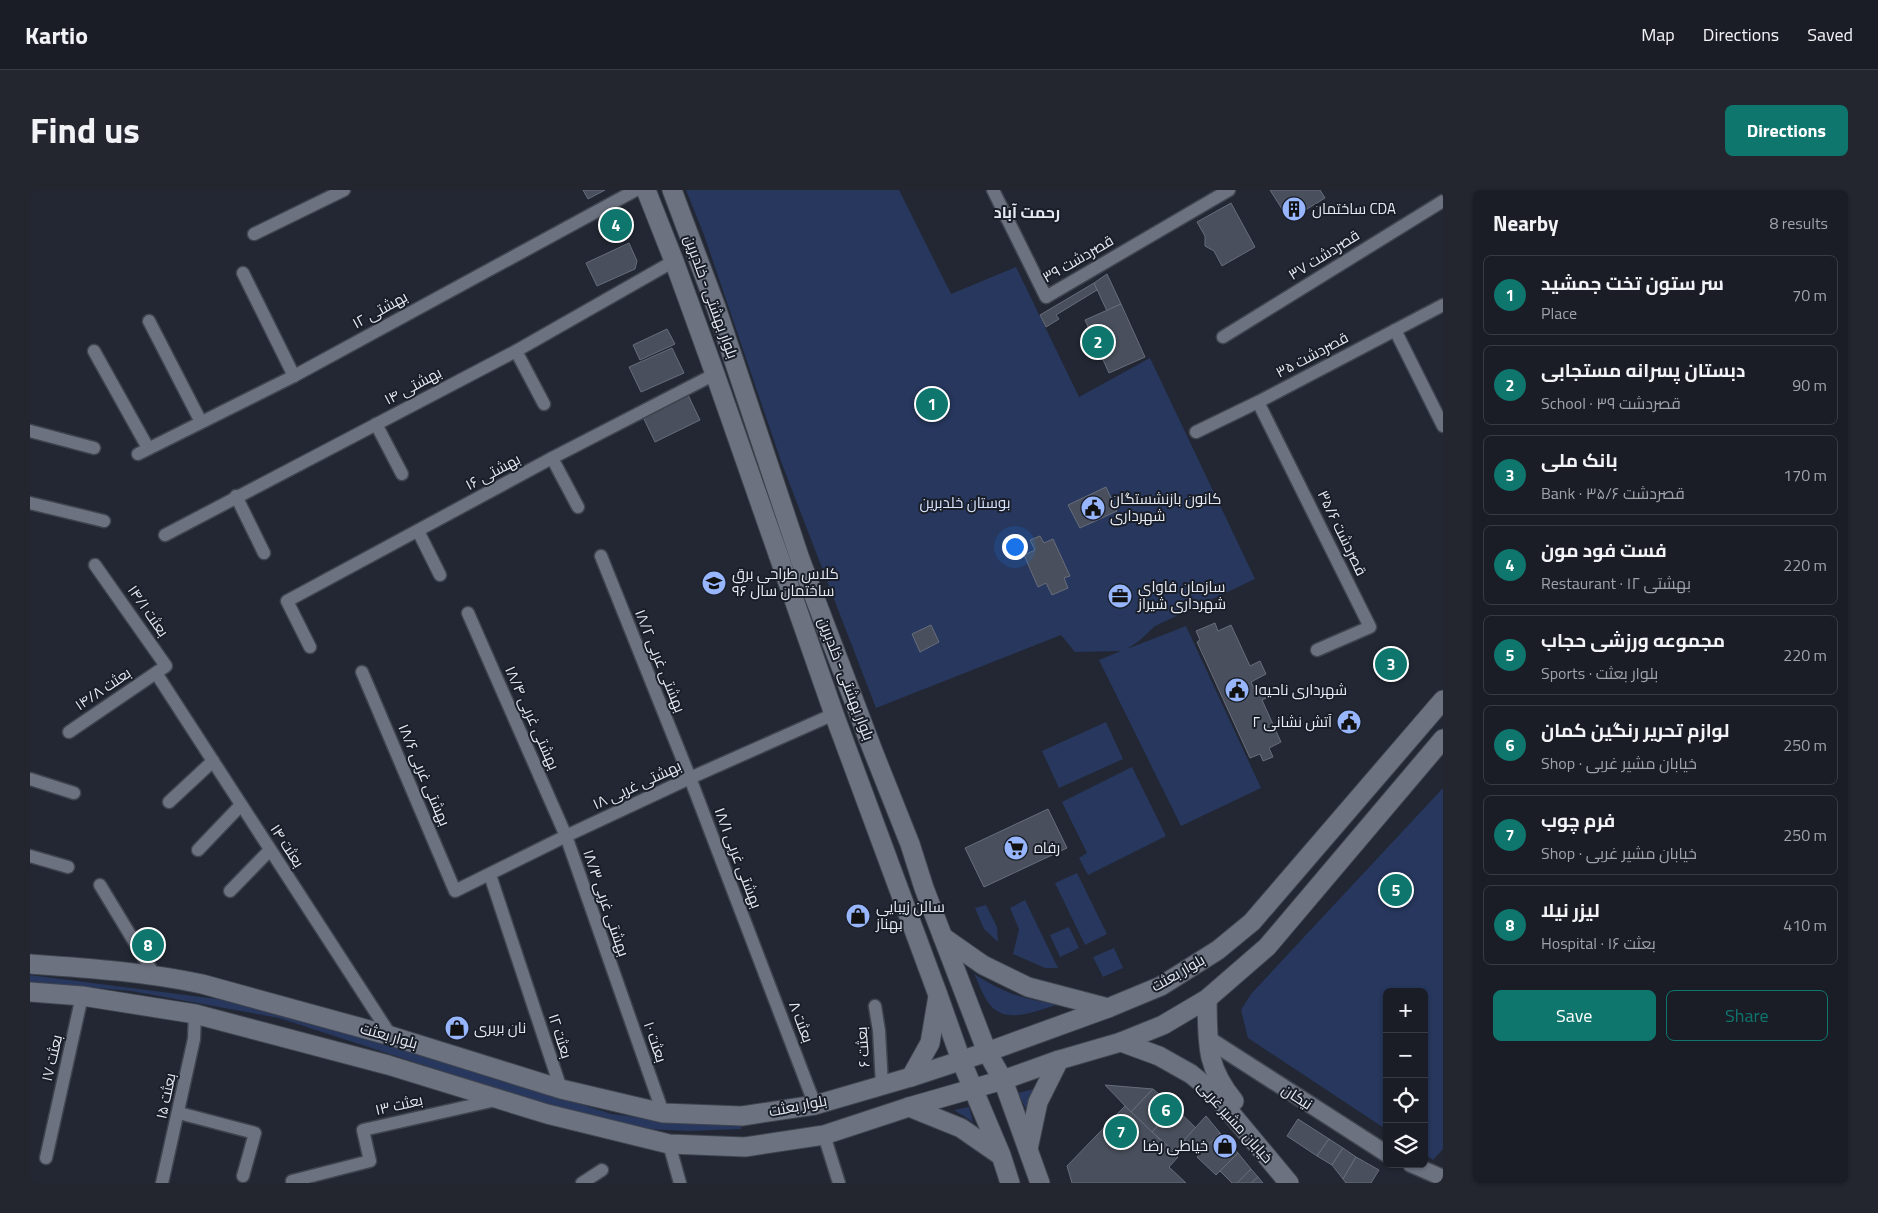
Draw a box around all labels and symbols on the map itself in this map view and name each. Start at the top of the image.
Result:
building icon: ساختمان CDA [1281,196,1307,222]
place label: ساختمان CDA [1312,197,1396,220]
district label: رحمت آباد [994,200,1060,224]
pin: 4 [600,206,632,244]
street label: قصردشت ۳۷ [1283,223,1364,286]
street label: قصردشت ۳۹ [1038,229,1118,288]
street label: بلوار بهشتی - خلدبرین [678,232,745,362]
street label: ۱۲ بهشتی [348,285,412,334]
pin: 2 [1082,323,1114,361]
street label: قصردشت ۳۵ [1271,326,1352,383]
street label: ۱۴ بهشتی [380,361,446,410]
pin: 1 [916,385,948,423]
street label: ۱۶ بهشتی [461,447,524,496]
street label: قصردشت ۳۵/۶ [1312,486,1373,580]
place label: کانون بازنشستگان شهرداری [1110,487,1221,527]
park label: بوستان خلدبرین [919,491,1011,514]
public building icon: کانون بازنشستگان شهرداری [1080,495,1106,521]
your location [1002,534,1028,560]
place label: کلاس طراحی برق ساختمان سال ۹۶ [732,562,839,602]
school or university icon: کلاس طراحی برق ساختمان سال ۹۶ [701,570,727,596]
place label: سازمان فاوای شهرداری شیراز [1137,575,1226,615]
street label: ۱۴/۱ بعثت [122,580,175,641]
office icon: سازمان فاوای شهرداری شیراز [1107,583,1133,609]
street label: بهشتی غربی ۱۸/۲ [629,606,692,716]
street label: بلوار بهشتی - خلدبرین [812,614,881,744]
pin: 3 [1375,645,1407,683]
street label: ۱۴/۸ بعثت [70,661,136,716]
street label: بهشتی غربی ۱۸/۴ [499,662,566,774]
public building icon: شهرداری ناحیه۱ [1224,677,1250,703]
place label: شهرداری ناحیه۱ [1254,678,1347,701]
public building icon: آتش نشانی ۲ [1336,709,1362,735]
place label: آتش نشانی ۲ [1252,710,1332,733]
street label: بهشتی غربی ۱۸/۶ [393,720,456,830]
street label: بهشتی غربی ۱۸ [589,754,685,815]
street label: بهشتی غربی ۱۸/۱ [709,804,768,912]
street label: بعثت ۱۴ [265,819,310,872]
supermarket icon: رفاه [1003,835,1029,861]
place label: رفاه [1034,836,1060,859]
street label: بهشتی غربی ۱۸/۳ [577,846,636,960]
pin: 5 [1380,871,1412,909]
place label: سالن زیبایی بهناز [875,895,945,935]
shop icon: سالن زیبایی بهناز [845,903,871,929]
pin: 8 [132,926,164,964]
street label: بلوار بعثت [1147,948,1209,997]
street label: ۸ بعثت [783,998,820,1046]
street label: ۱۲ بعثت [542,1010,579,1061]
shop icon: نان بربری [444,1015,470,1041]
street label: بلوار بعثت [358,1016,421,1055]
place label: نان بربری [474,1016,526,1039]
street label: ۱۰ بعثت [638,1018,673,1065]
street label: ۶ بعثت [850,1026,875,1068]
street label: بعثت ۱۷ [35,1032,68,1084]
street label: بعثت ۱۵ [149,1071,182,1121]
street label: خیابان مشیر غربی [1192,1075,1279,1168]
street label: نیکان [1277,1078,1317,1115]
street label: ۱۳ بعثت [373,1088,425,1121]
street label: بلوار بعثت [767,1089,829,1122]
pin: 6 [1150,1091,1182,1129]
pin: 7 [1105,1113,1137,1151]
shop icon: خیاطی رضا [1212,1133,1238,1159]
place label: خیاطی رضا [1142,1134,1208,1157]

